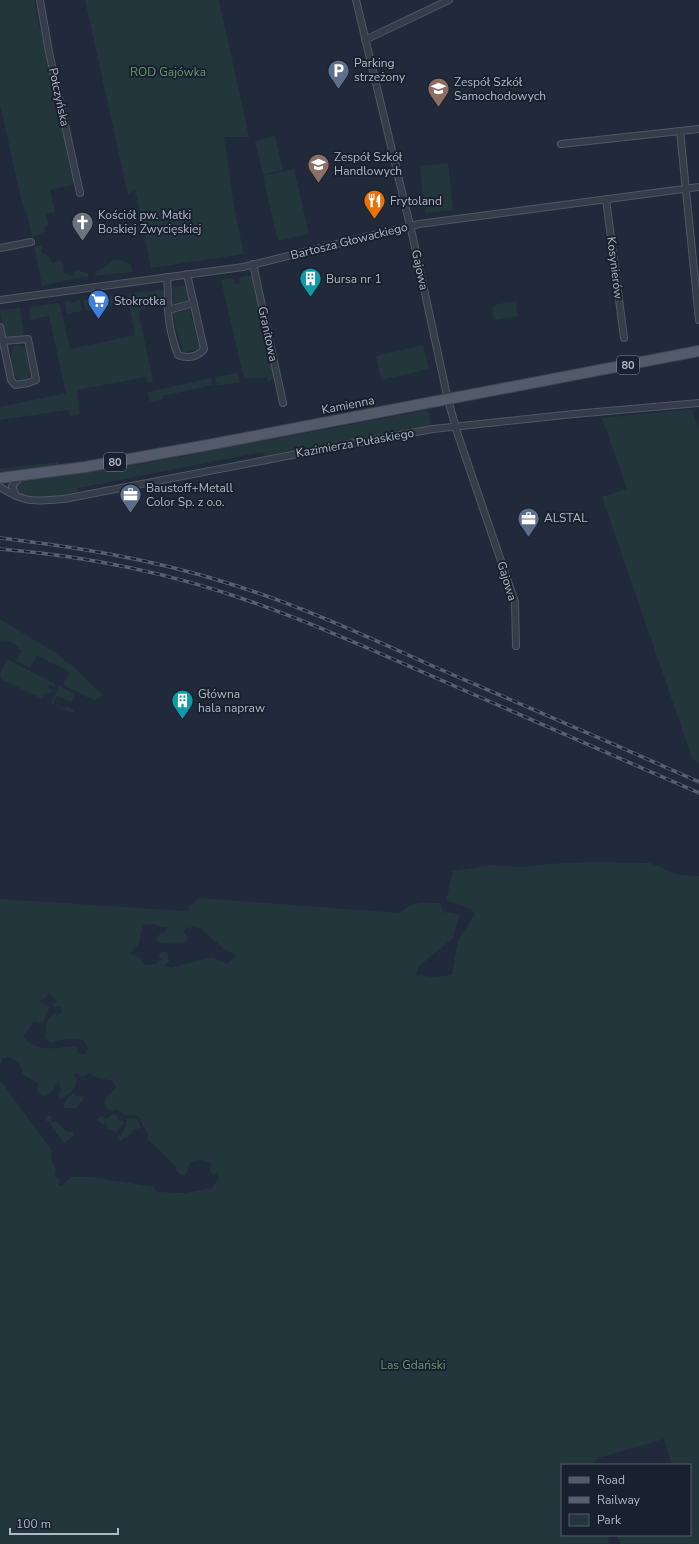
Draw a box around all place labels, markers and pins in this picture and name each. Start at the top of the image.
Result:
place label: Parking strzeżony [354,55,406,85]
parking icon: Parking strzeżony [325,57,351,90]
place label: Zespół Szkół Samochodowych [454,74,546,104]
school or university icon: Zespół Szkół Samochodowych [425,76,451,109]
place label: Zespół Szkół Handlowych [334,149,403,179]
school or university icon: Zespół Szkół Handlowych [306,151,332,184]
restaurant icon: Frytoland [362,188,388,221]
place label: Frytoland [390,193,442,209]
place label: Kościół pw. Matki Boskiej Zwycięskiej [98,207,201,237]
church icon: Kościół pw. Matki Boskiej Zwycięskiej [70,209,96,242]
building icon: Bursa nr 1 [297,266,323,299]
place label: Bursa nr 1 [326,271,382,287]
supermarket icon: Stokrotka [86,288,112,321]
place label: Stokrotka [114,293,166,309]
place label: Baustoff+Metall Color Sp. z o.o. [146,480,233,510]
office icon: Baustoff+Metall Color Sp. z o.o. [117,482,143,515]
office icon: ALSTAL [515,505,541,538]
place label: ALSTAL [544,510,588,526]
place label: Główna hala napraw [198,686,265,716]
building icon: Główna hala napraw [170,688,196,721]

